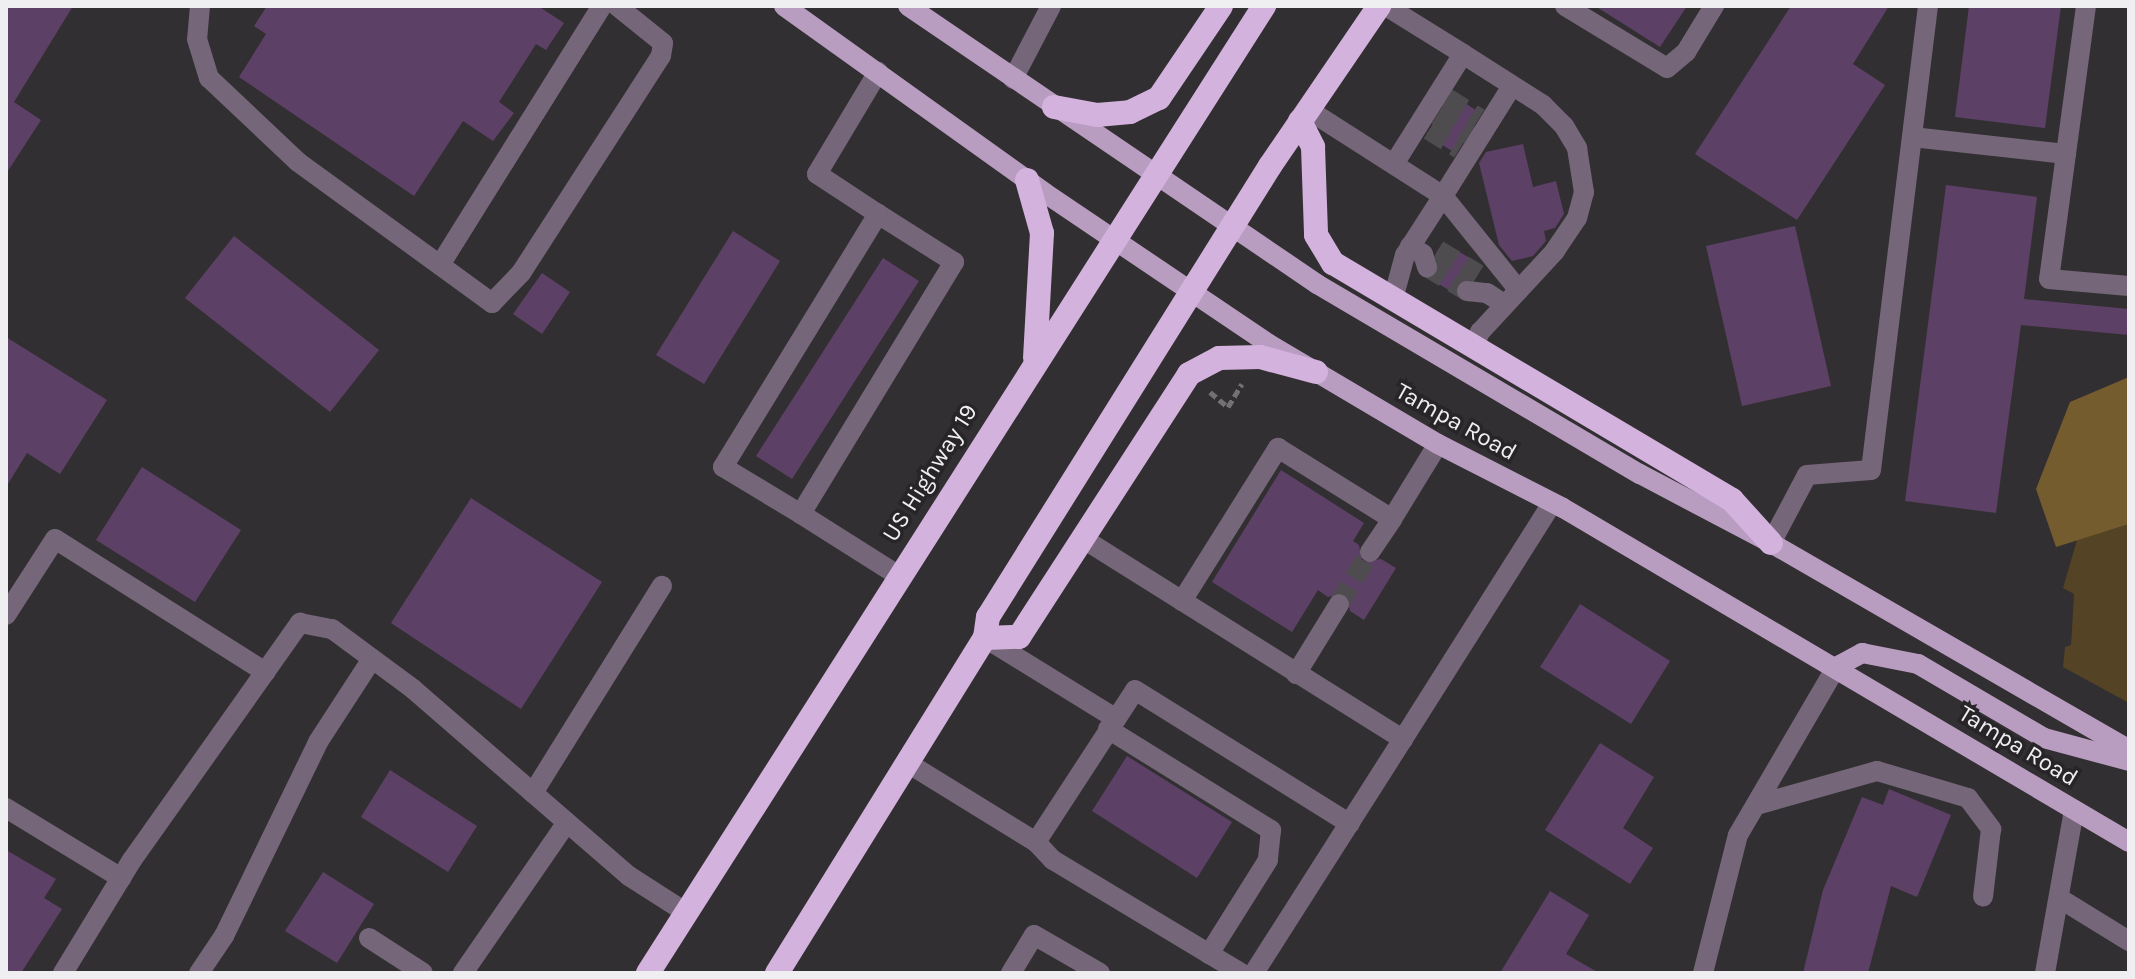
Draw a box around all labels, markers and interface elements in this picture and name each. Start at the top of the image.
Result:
street label: Tampa Road [1391,377,1521,467]
street label: US Highway 19 [876,399,984,547]
street label: Tampa Road [1953,699,2083,793]

